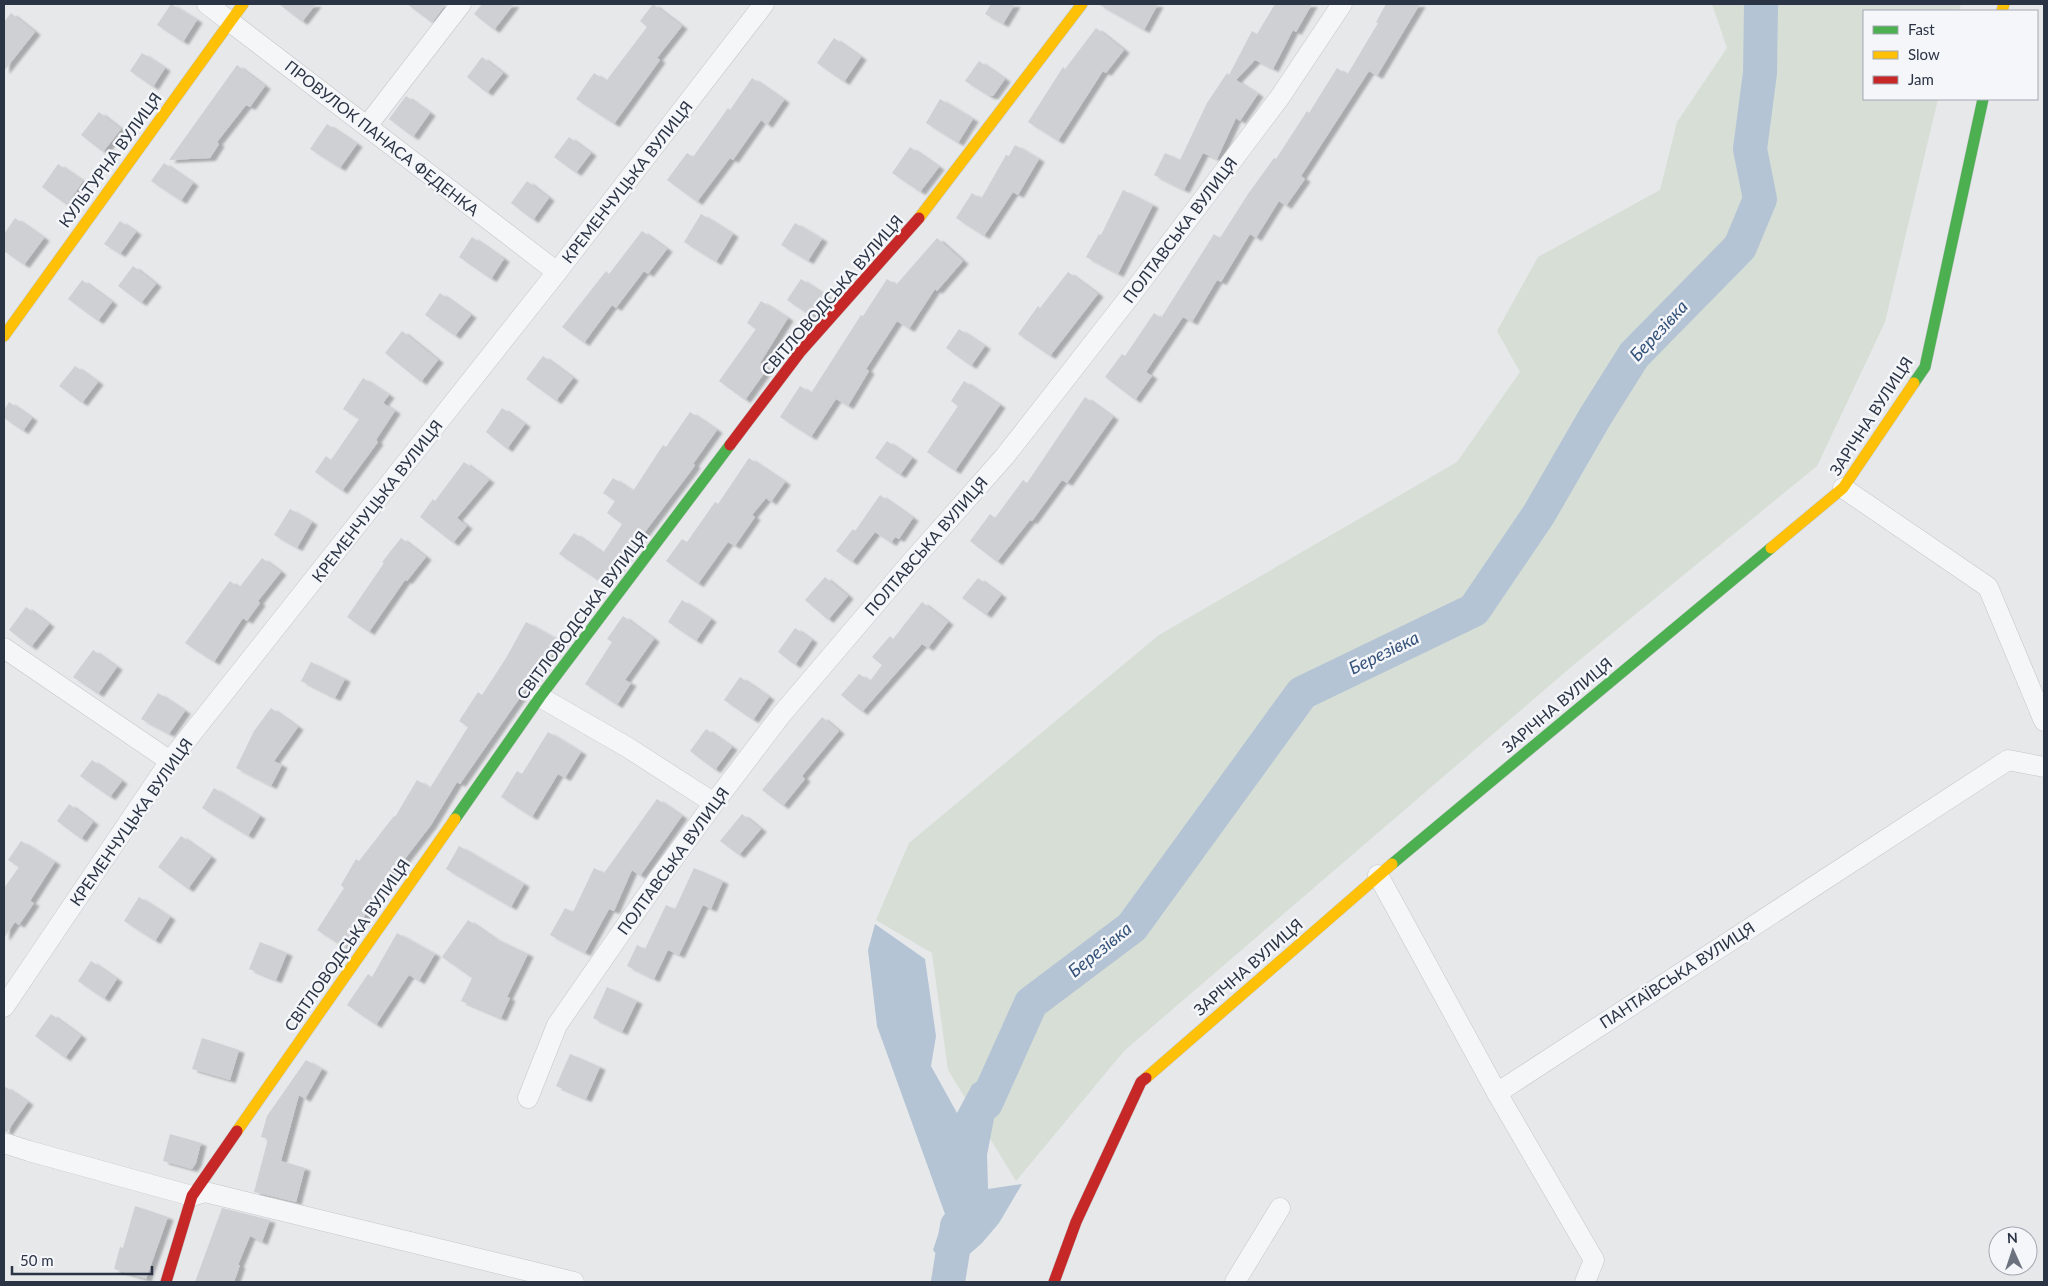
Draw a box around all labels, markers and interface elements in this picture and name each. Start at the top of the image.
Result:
legend [1863,10,2038,100]
text: Fast [1908,20,1935,38]
text: Slow [1908,45,1940,63]
street label: ПРОВУЛОК ПАНАСА ФЕДЕНКА [282,56,483,219]
text: Jam [1908,70,1934,88]
street label: КУЛЬТУРНА ВУЛИЦЯ [54,89,165,231]
street label: КРЕМЕНЧУЦЬКА ВУЛИЦЯ [557,97,696,267]
street label: ПОЛТАВСЬКА ВУЛИЦЯ [1119,153,1241,306]
street label: СВІТЛОВОДСЬКА ВУЛИЦЯ [757,211,906,379]
water label: Березівка [1625,295,1692,365]
street label: ЗАРІЧНА ВУЛИЦЯ [1825,353,1916,479]
street label: КРЕМЕНЧУЦЬКА ВУЛИЦЯ [307,416,446,586]
street label: ПОЛТАВСЬКА ВУЛИЦЯ [860,472,991,619]
street label: СВІТЛОВОДСЬКА ВУЛИЦЯ [512,527,651,703]
water label: Березівка [1345,626,1422,678]
street label: ЗАРІЧНА ВУЛИЦЯ [1498,653,1616,756]
street label: КРЕМЕНЧУЦЬКА ВУЛИЦЯ [65,734,196,909]
street label: ПОЛТАВСЬКА ВУЛИЦЯ [613,783,732,938]
street label: СВІТЛОВОДСЬКА ВУЛИЦЯ [280,855,413,1034]
street label: ЗАРІЧНА ВУЛИЦЯ [1189,914,1306,1019]
water label: Березівка [1063,917,1136,981]
street label: ПАНТАЇВСЬКА ВУЛИЦЯ [1596,917,1758,1032]
north arrow [1988,1226,2038,1276]
text: N [2006,1229,2018,1246]
scale bar [12,1244,152,1276]
text: 50 m [20,1251,54,1269]

